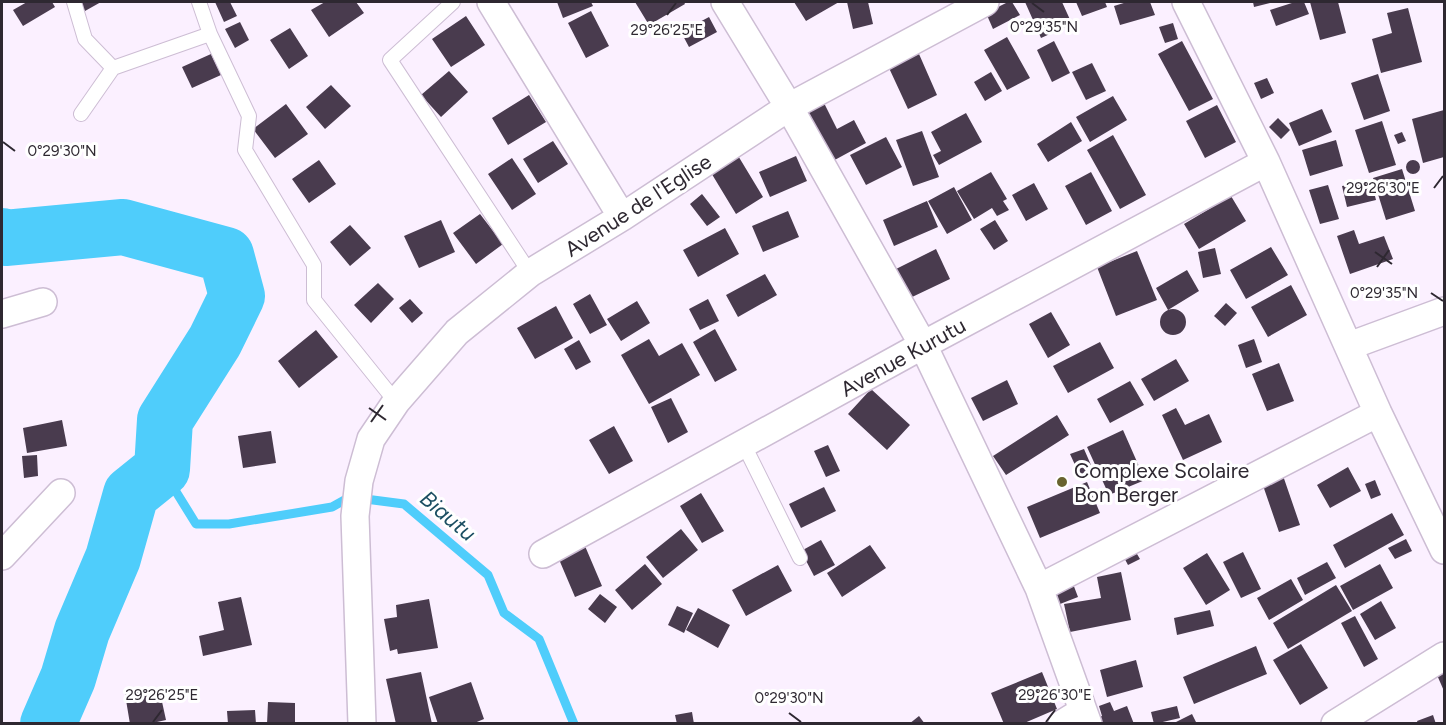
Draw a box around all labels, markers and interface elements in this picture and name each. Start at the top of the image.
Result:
text: 0°29'35"N [1010,18,1078,36]
text: 29°26'25"E [631,21,703,39]
text: 0°29'30"N [27,142,97,160]
street label: Avenue de l'Eglise [560,148,716,262]
text: 29°26'30"E [1346,179,1420,197]
text: 0°29'35"N [1350,284,1418,302]
street label: Avenue Kurutu [836,312,970,402]
place label: Complexe Scolaire Bon Berger [1074,458,1249,507]
marker: Complexe Scolaire Bon Berger [1055,475,1069,489]
water label: Biautu [415,485,481,547]
text: 29°26'25"E [126,686,198,704]
text: 29°26'30"E [1018,686,1092,704]
text: 0°29'30"N [754,689,824,707]

